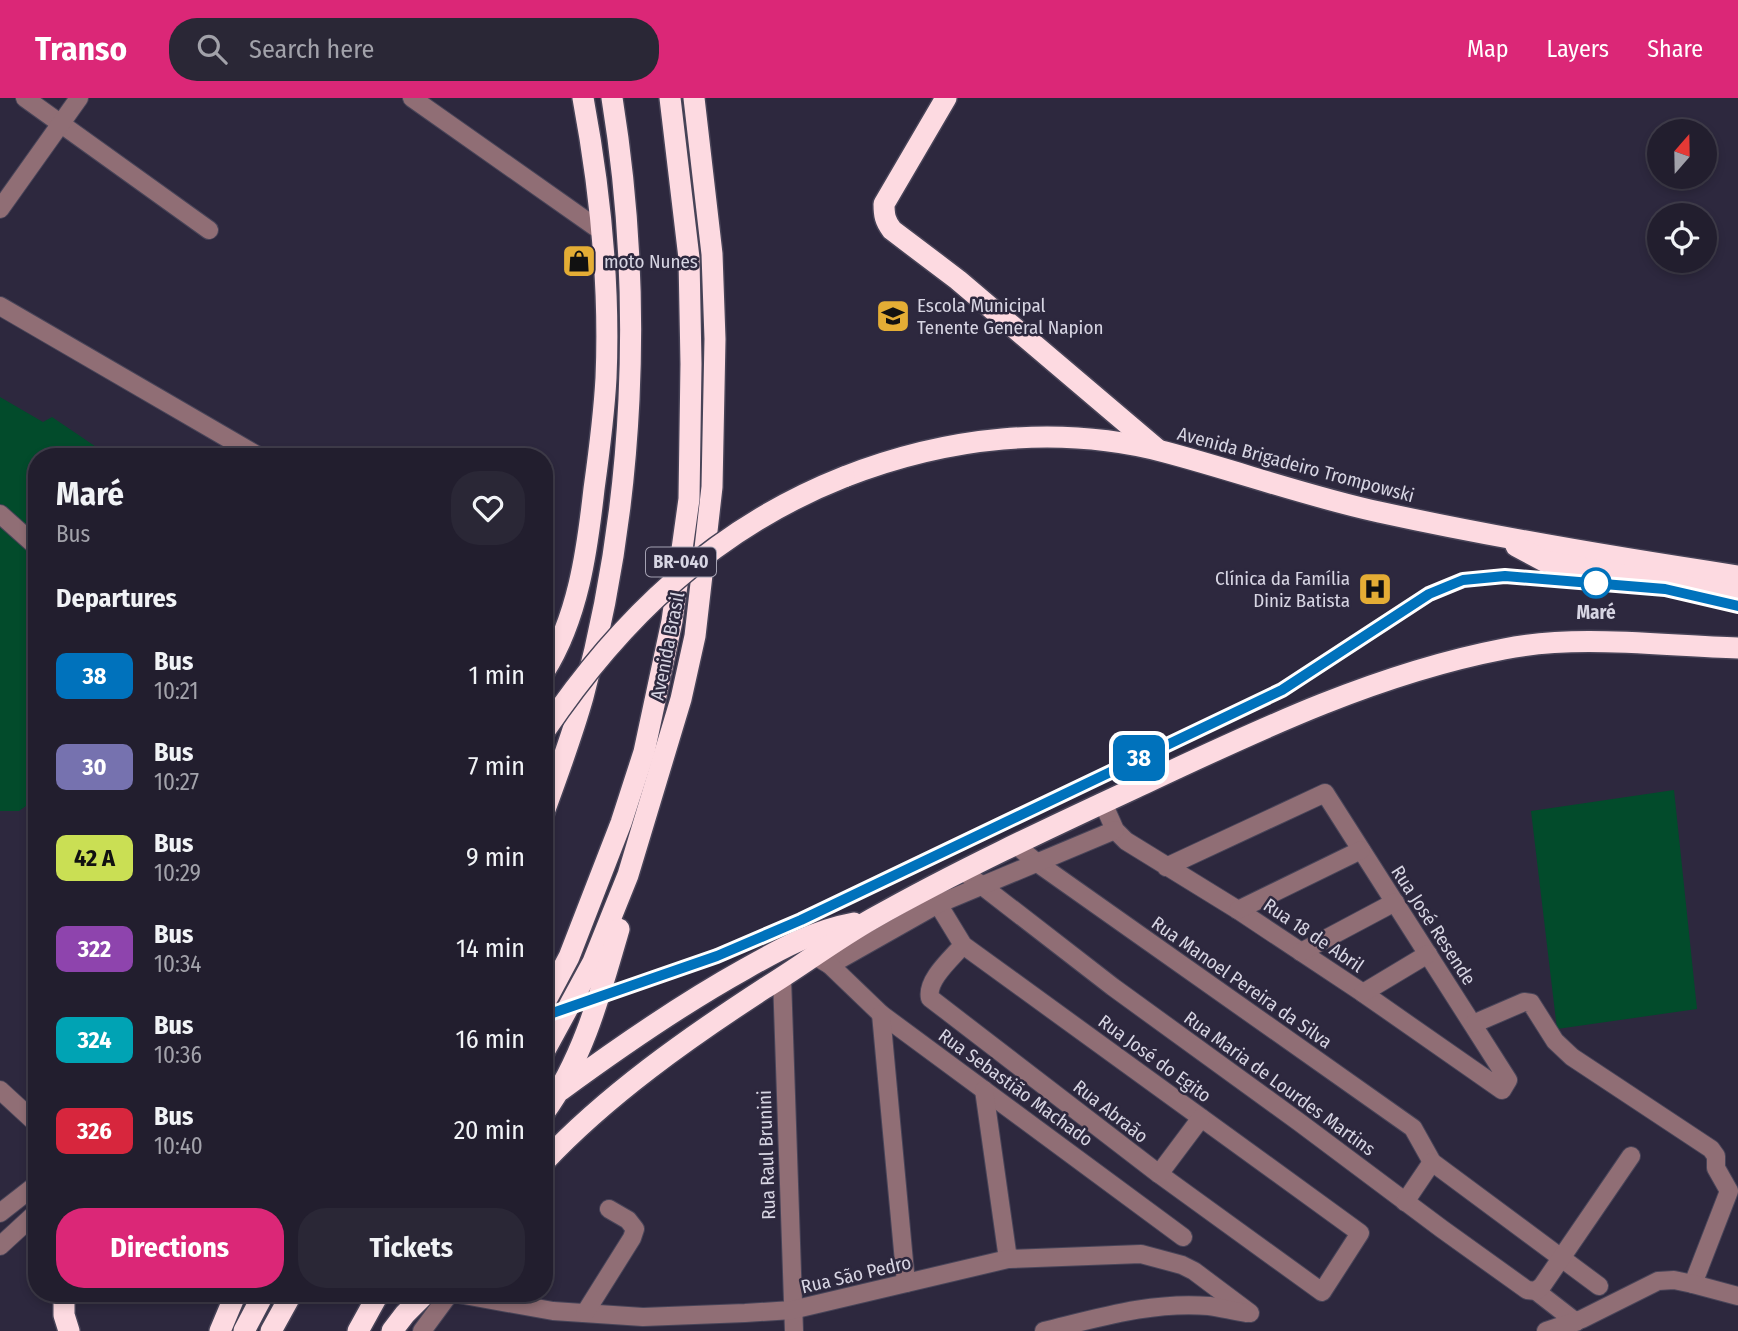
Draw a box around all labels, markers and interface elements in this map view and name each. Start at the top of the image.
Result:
search box [169,18,659,81]
text: Transo [35,29,127,69]
icon: search [193,30,231,68]
text: Search here [249,34,374,65]
text: Map [1467,35,1509,63]
text: Layers [1547,35,1609,63]
text: Share [1647,35,1703,63]
north arrow [1647,119,1717,189]
map controls [1647,119,1717,273]
button: locate [1647,203,1717,273]
shop icon: moto Nunes [560,242,598,280]
place label: moto Nunes [604,250,698,273]
place label: Escola Municipal Tenente General Napion [917,294,1103,339]
school or university icon: Escola Municipal Tenente General Napion [874,297,912,335]
street label: Avenida Brigadeiro Trompowski [1175,422,1417,507]
button: heart [451,471,525,545]
text: Maré [56,474,124,514]
text: Bus [56,520,90,548]
road number: BR-040 [646,548,716,576]
place label: Clínica da Família Diniz Batista [1215,567,1350,612]
marker: Maré [1581,568,1611,598]
hospital icon: Clínica da Família Diniz Batista [1356,570,1394,608]
text: Departures [56,583,177,614]
street label: Avenida Brasil [646,590,689,702]
place label: Maré [1576,601,1616,624]
text: Bus [154,646,193,677]
text: 1 min [469,660,525,691]
text: 38 [82,662,107,690]
text: 10:21 [154,677,198,705]
line badge: 38 [1108,735,1170,781]
text: Bus [154,737,193,768]
text: 38 [1127,744,1151,772]
text: 7 min [468,751,525,782]
text: 30 [82,753,107,781]
text: 10:27 [154,768,199,796]
text: Bus [154,828,193,859]
text: 9 min [466,842,525,873]
text: 42 A [74,844,115,872]
text: 10:29 [154,859,201,887]
street label: Rua José Resende [1386,861,1481,989]
street label: Rua 18 de Abril [1259,893,1368,977]
street label: Rua Manoel Pereira da Silva [1147,911,1336,1054]
text: Bus [154,919,193,950]
text: 14 min [456,933,525,964]
text: 322 [78,935,111,963]
text: 10:34 [154,950,201,978]
street label: Rua Maria de Lourdes Martins [1180,1006,1380,1161]
text: Bus [154,1010,193,1041]
street label: Rua José do Egito [1094,1010,1216,1107]
text: 16 min [456,1024,525,1055]
street label: Rua Sebastião Machado [934,1024,1097,1151]
text: 324 [77,1026,112,1054]
text: 10:36 [154,1041,202,1069]
street label: Rua Abraão [1069,1075,1153,1148]
street label: Rua Raul Brunini [753,1090,780,1220]
text: Bus [154,1101,193,1132]
text: 20 min [454,1115,525,1146]
text: 326 [77,1117,112,1145]
text: 10:40 [154,1132,203,1160]
button: Directions [56,1208,284,1288]
button: Tickets [298,1208,525,1288]
street label: Rua São Pedro [799,1251,913,1298]

